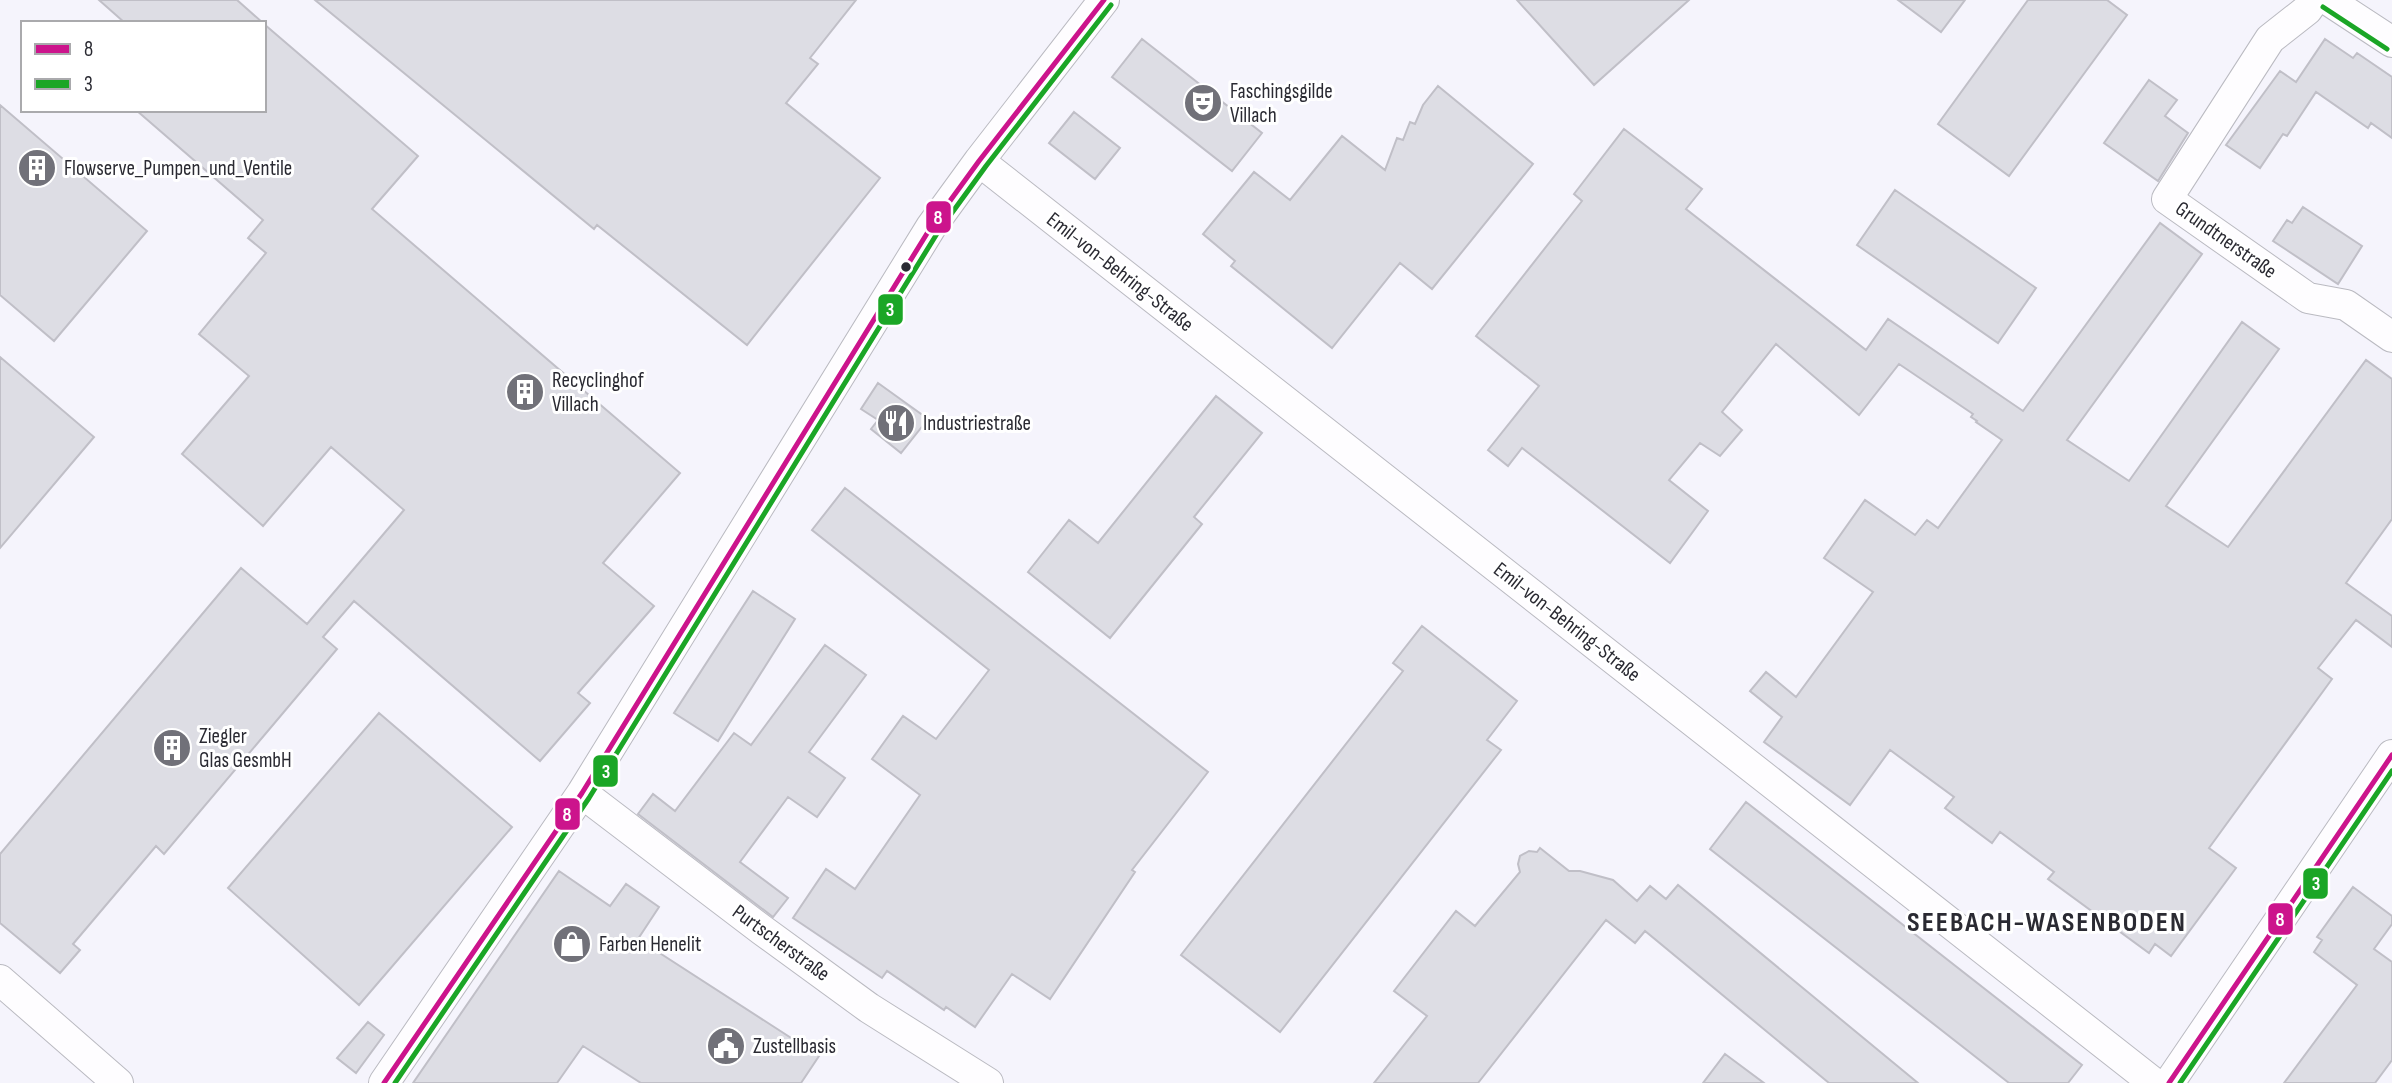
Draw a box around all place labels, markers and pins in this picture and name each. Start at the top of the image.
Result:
place label: Faschingsgilde Villach [1230,79,1333,128]
theatre icon: Faschingsgilde Villach [1182,82,1224,124]
building icon: Flowserve_Pumpen_und_Ventile [16,147,58,189]
place label: Flowserve_Pumpen_und_Ventile [64,156,292,181]
unlabelled marker [899,260,913,274]
place label: Recyclinghof Villach [552,368,645,417]
building icon: Recyclinghof Villach [504,371,546,413]
restaurant icon: Industriestraße [875,402,917,444]
place label: Industriestraße [923,411,1031,436]
place label: Ziegler Glas GesmbH [199,724,292,773]
building icon: Ziegler Glas GesmbH [151,727,193,769]
shop icon: Farben Henelit [551,923,593,965]
place label: Farben Henelit [599,932,701,957]
public building icon: Zustellbasis [705,1025,747,1067]
place label: Zustellbasis [753,1034,836,1059]

